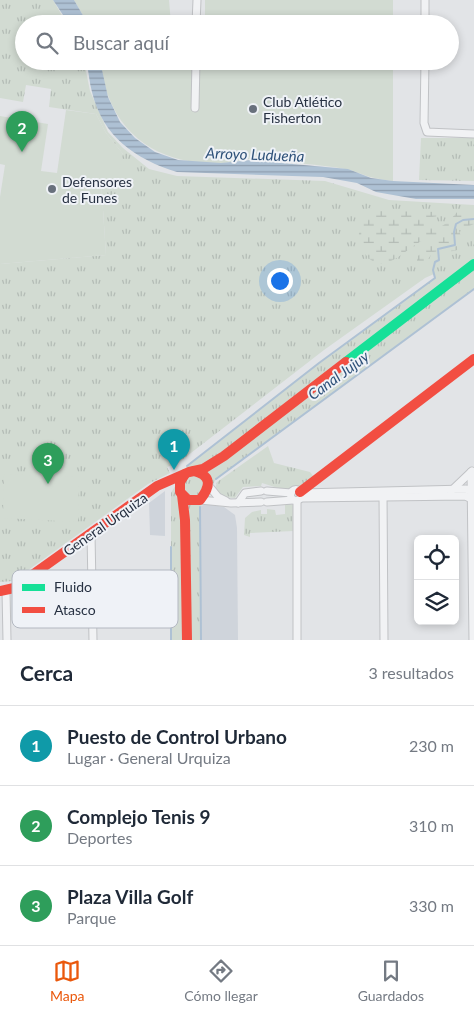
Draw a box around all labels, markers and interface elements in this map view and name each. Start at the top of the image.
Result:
search box [15,15,459,70]
icon: search [33,29,61,57]
text: Buscar aquí [73,31,169,54]
place label: Club Atlético Fisherton [263,93,342,126]
marker: Club Atlético Fisherton [247,103,259,115]
pin: 2 [6,111,38,152]
water label: Arroyo Ludueña [204,143,305,165]
place label: Defensores de Funes [62,173,132,206]
marker: Defensores de Funes [46,183,58,195]
your location [267,268,293,294]
water label: Canal Jujuy [304,346,373,403]
pin: 1 [158,429,190,470]
pin: 3 [32,443,64,484]
street label: General Urquiza [60,489,150,559]
map controls [414,535,459,625]
button: locate [414,535,459,580]
legend [12,570,178,628]
text: Fluido [54,578,92,595]
button: layers [414,580,459,625]
text: Atasco [54,601,96,618]
text: Cerca [20,660,73,685]
text: 3 resultados [368,663,454,682]
text: Puesto de Control Urbano [67,725,287,748]
text: 1 [31,736,41,755]
text: 230 m [409,736,454,755]
text: Lugar · General Urquiza [67,748,231,767]
text: Complejo Tenis 9 [67,805,210,828]
text: 2 [31,816,41,835]
text: 310 m [409,816,454,835]
text: Deportes [67,828,132,847]
text: Plaza Villa Golf [67,885,193,908]
text: 3 [31,896,41,915]
text: 330 m [409,896,454,915]
text: Parque [67,908,116,927]
tab: Mapa [50,957,84,1004]
tab: Cómo llegar [184,957,258,1004]
tab: Guardados [358,957,424,1004]

